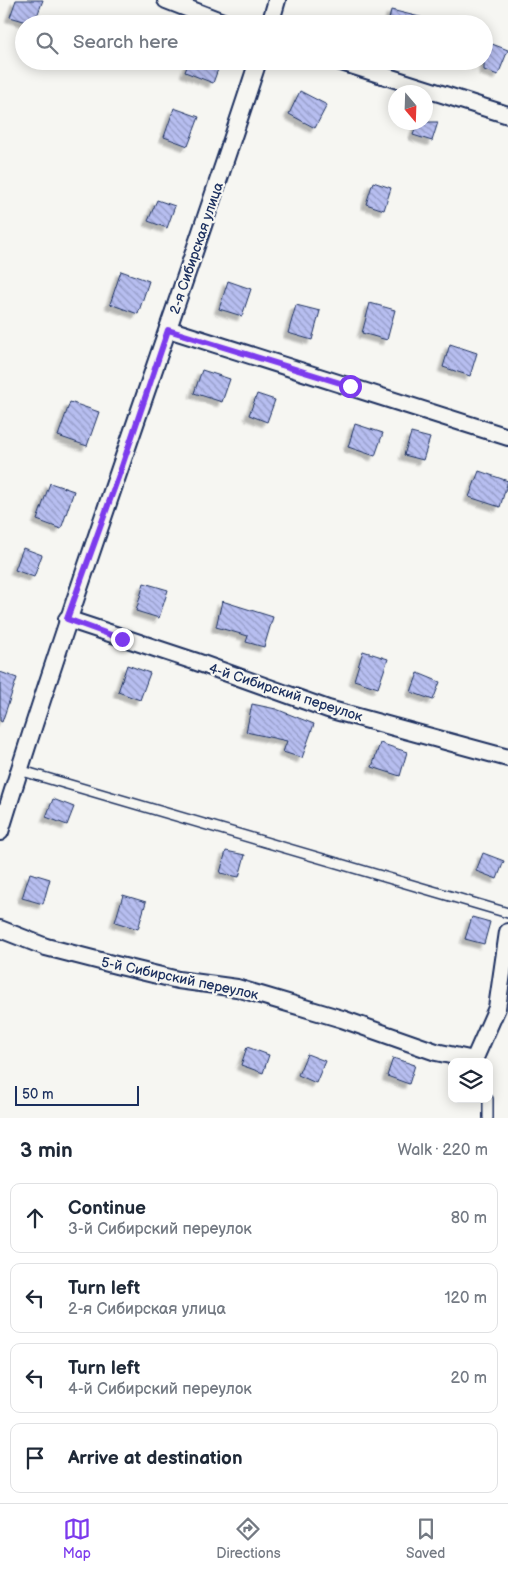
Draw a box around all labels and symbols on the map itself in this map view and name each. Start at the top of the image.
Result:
north arrow [388,85,433,130]
street label: 2-я Сибирская улица [166,179,227,316]
route start [339,375,362,398]
route end [111,628,134,651]
street label: 4-й Сибирский переулок [207,660,365,726]
street label: 5-й Сибирский переулок [100,954,261,1004]
scale bar [15,1083,139,1106]

